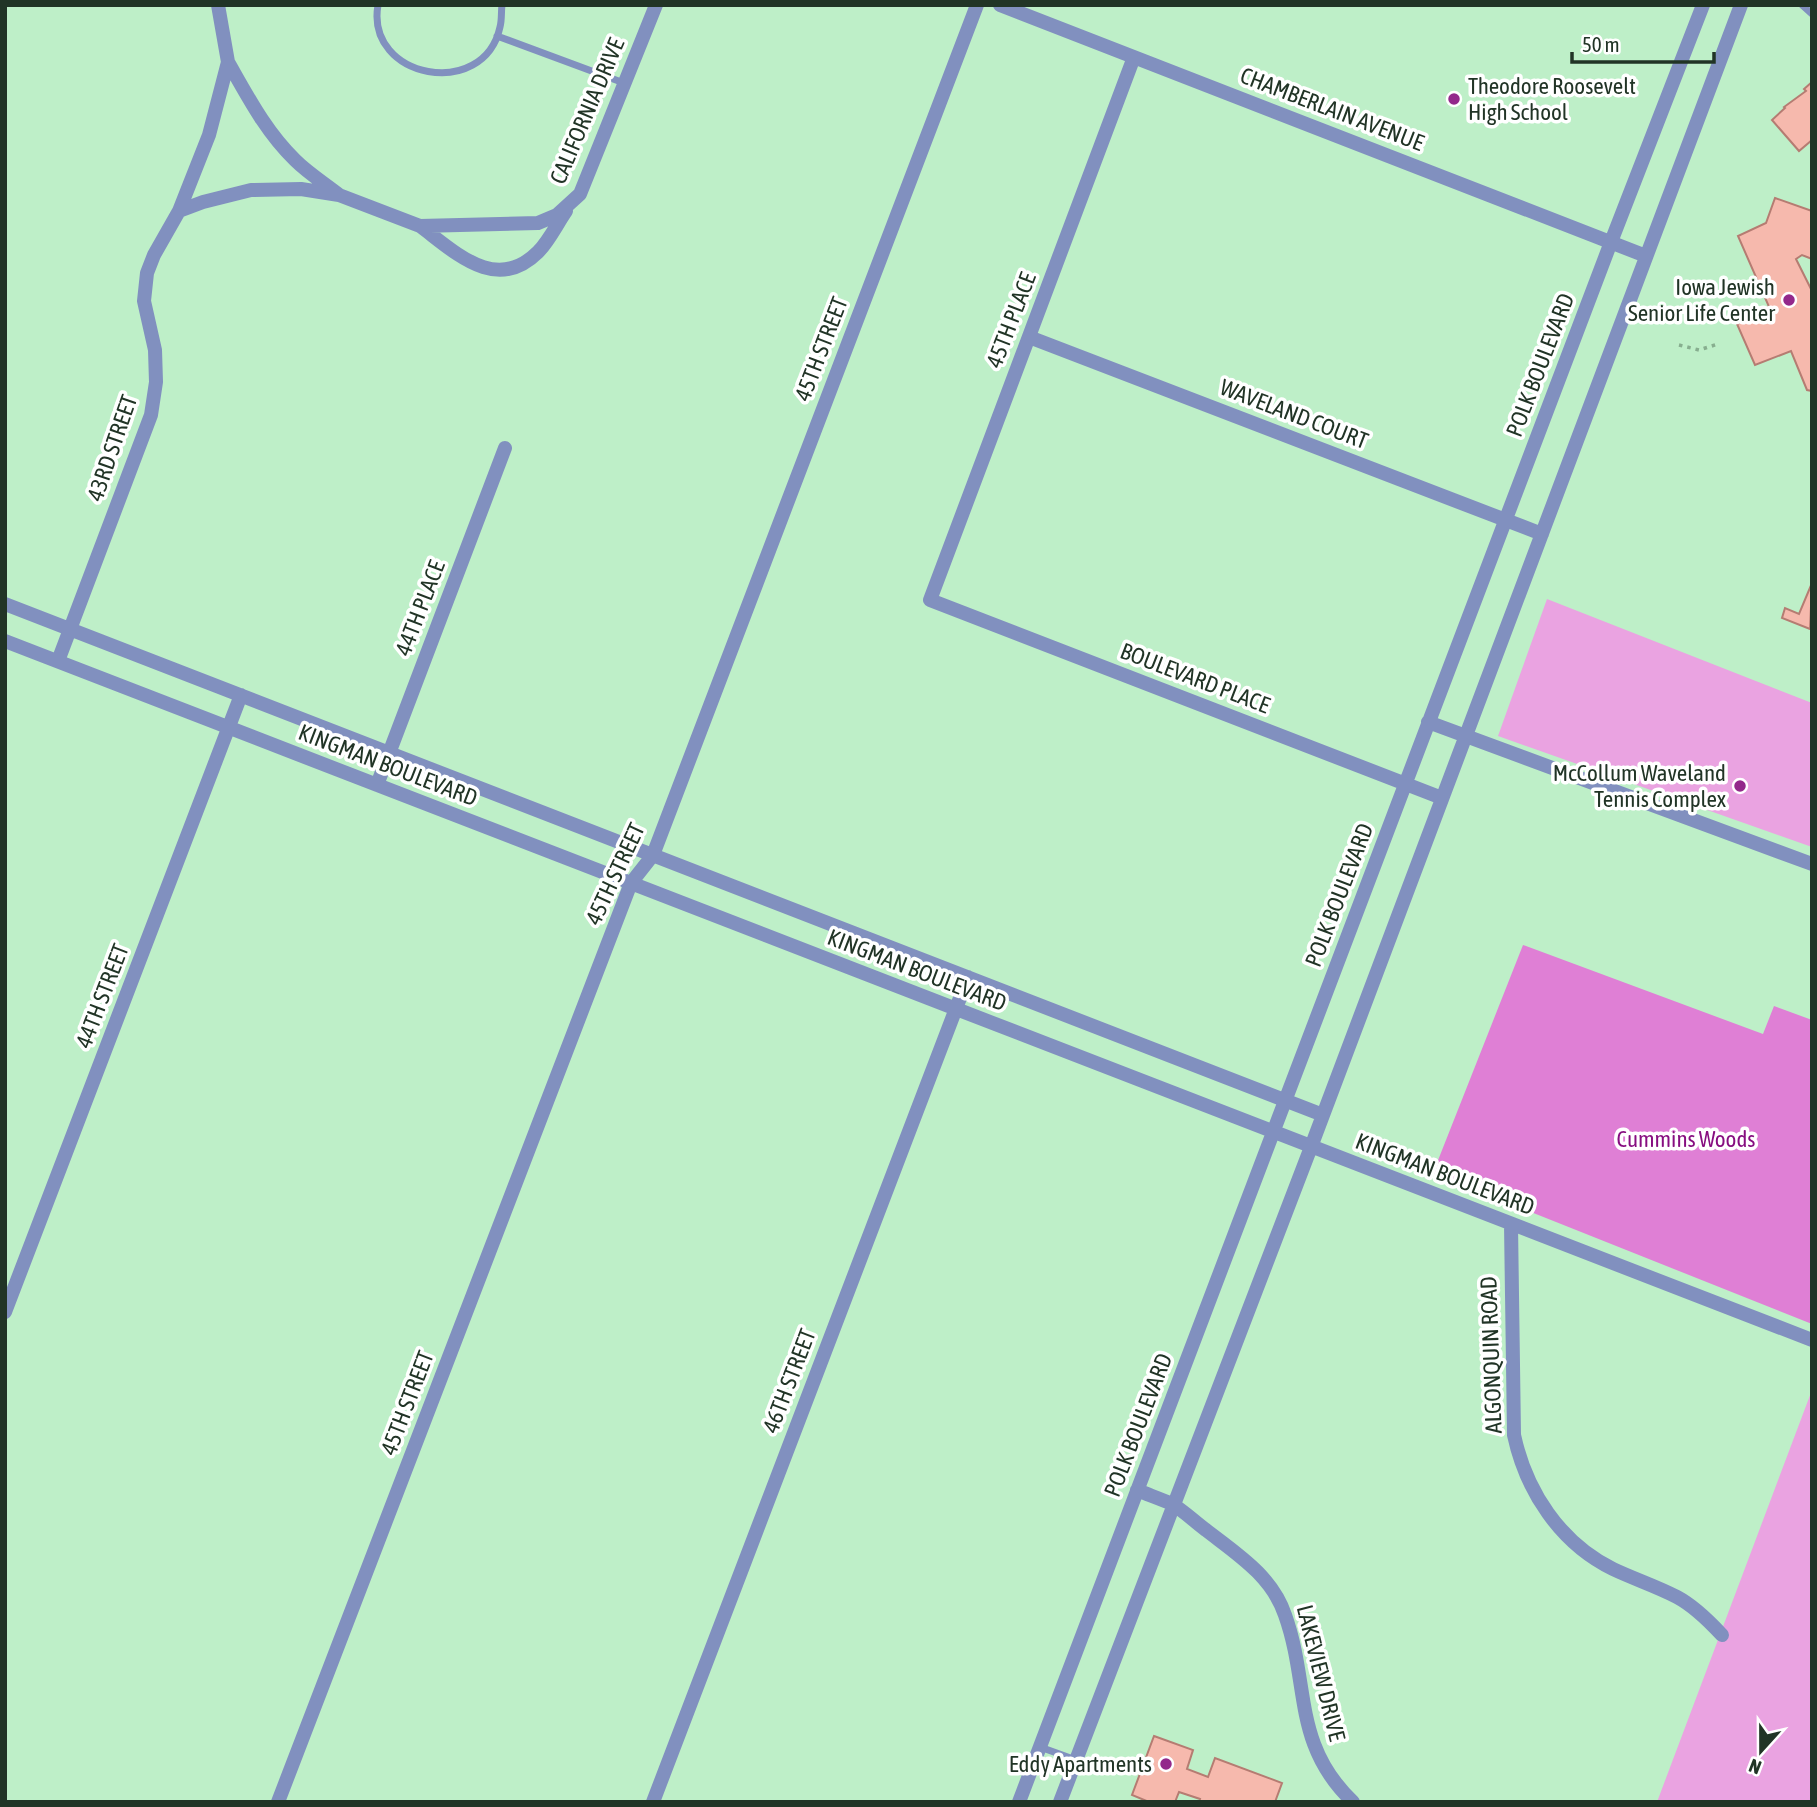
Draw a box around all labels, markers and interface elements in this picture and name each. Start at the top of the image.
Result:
scale bar [1572,21,1714,65]
text: 50 m [1582,32,1620,56]
street label: CALIFORNIA DRIVE [545,34,629,188]
street label: CHAMBERLAIN AVENUE [1237,62,1427,156]
place label: Theodore Roosevelt High School [1468,73,1636,125]
marker: Theodore Roosevelt High School [1446,91,1462,107]
street label: 45TH PLACE [981,269,1041,371]
place label: Iowa Jewish Senior Life Center [1628,274,1776,326]
street label: POLK BOULEVARD [1501,290,1579,440]
marker: Iowa Jewish Senior Life Center [1781,292,1797,308]
street label: 45TH STREET [789,293,853,405]
street label: WAVELAND COURT [1216,374,1372,454]
street label: 43RD STREET [82,392,142,504]
street label: 44TH PLACE [390,557,450,659]
street label: BOULEVARD PLACE [1117,638,1274,718]
street label: KINGMAN BOULEVARD [295,719,481,811]
place label: McCollum Waveland Tennis Complex [1553,760,1726,812]
marker: McCollum Waveland Tennis Complex [1732,778,1748,794]
street label: 45TH STREET [580,819,650,929]
street label: POLK BOULEVARD [1300,820,1378,970]
street label: KINGMAN BOULEVARD [824,924,1010,1016]
street label: 44TH STREET [70,940,134,1052]
park label: Cummins Woods [1617,1126,1755,1152]
street label: KINGMAN BOULEVARD [1352,1128,1538,1220]
street label: ALGONQUIN ROAD [1475,1276,1507,1434]
street label: 46TH STREET [757,1325,821,1437]
street label: 45TH STREET [375,1347,439,1459]
street label: POLK BOULEVARD [1099,1350,1177,1500]
street label: LAKEVIEW DRIVE [1292,1602,1351,1744]
north arrow [1726,1716,1796,1786]
place label: Eddy Apartments [1009,1751,1152,1777]
text: N [1746,1755,1764,1779]
marker: Eddy Apartments [1158,1756,1174,1772]

